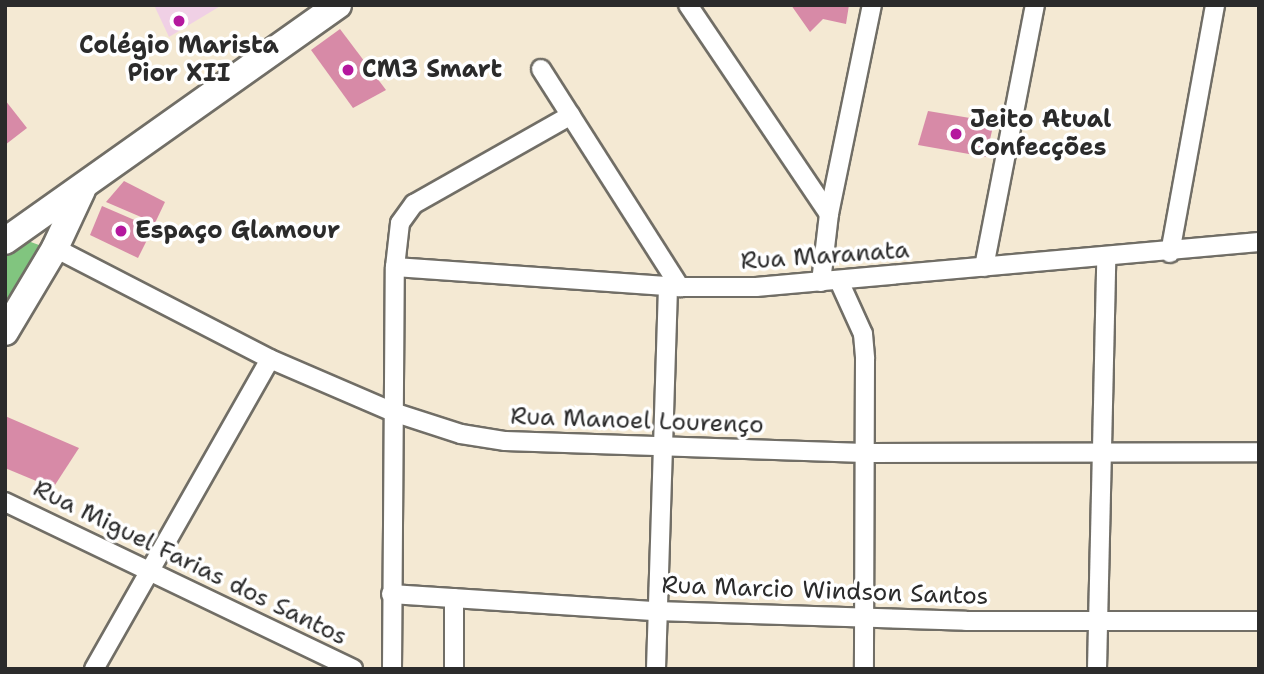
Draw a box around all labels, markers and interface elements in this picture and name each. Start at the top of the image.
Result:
marker: Colégio Marista Pior XII [171,13,187,29]
place label: Colégio Marista Pior XII [79,32,279,88]
place label: CM3 Smart [362,56,502,84]
marker: CM3 Smart [340,62,356,78]
place label: Jeito Atual Confecções [970,106,1111,162]
marker: Jeito Atual Confecções [948,126,964,142]
place label: Espaço Glamour [135,217,340,245]
marker: Espaço Glamour [113,223,129,239]
street label: Rua Maranata [740,236,910,276]
street label: Rua Manoel Lourenço [510,402,764,440]
street label: Rua Miguel Farias dos Santos [28,474,352,652]
street label: Rua Marcio Windson Santos [661,571,989,611]

